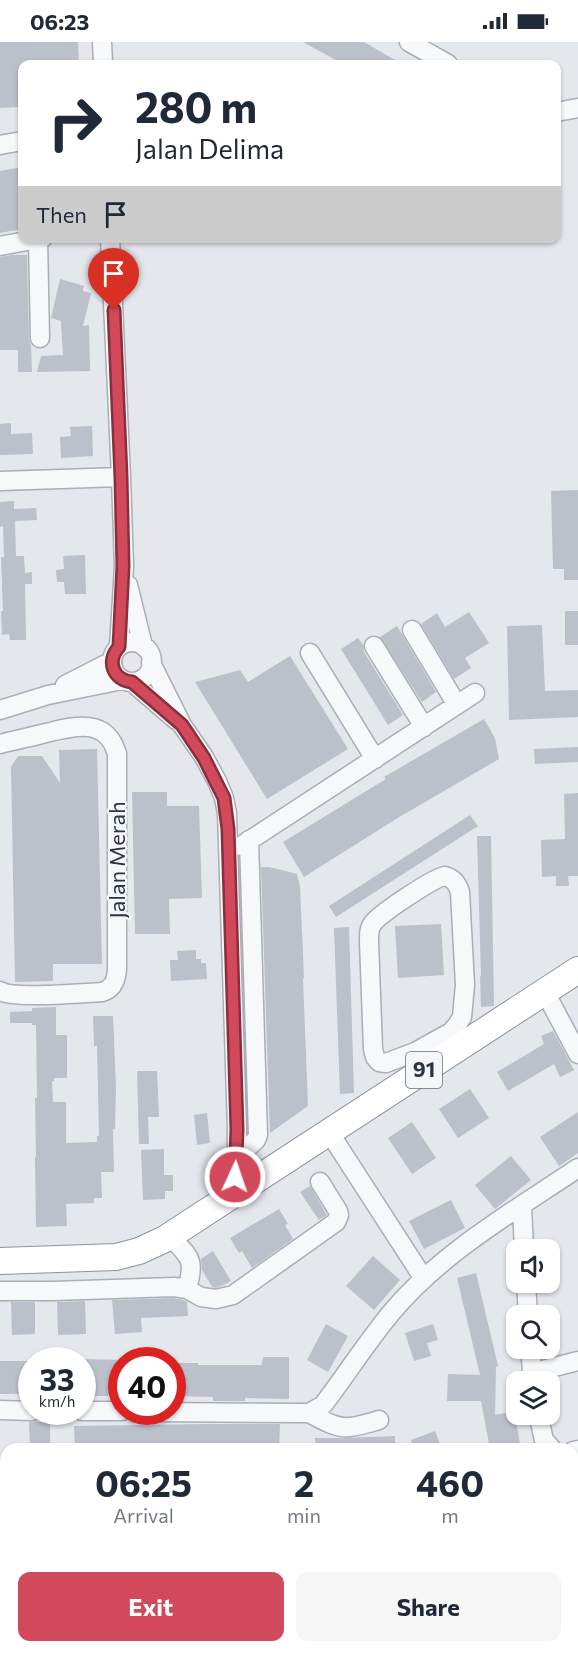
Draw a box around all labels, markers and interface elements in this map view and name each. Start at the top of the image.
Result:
text: 06:23 [30,8,89,35]
text: 280 m [135,80,257,132]
icon: right [36,84,114,162]
text: Jalan Delima [135,132,284,165]
icon: arrive [99,198,132,231]
text: Then [36,201,87,228]
pin [88,248,139,310]
icon: arrive [97,257,130,290]
street label: Jalan Merah [103,801,130,919]
road number: 91 [406,1052,442,1088]
position arrow [203,1145,267,1209]
map controls [506,1239,560,1425]
button: sound [506,1239,560,1293]
button: search [506,1305,560,1359]
speed limit sign: 40 [108,1347,186,1425]
text: 33 [40,1360,74,1397]
button: layers [506,1371,560,1425]
text: km/h [39,1392,75,1410]
text: 06:25 [95,1460,192,1504]
text: 2 [294,1460,314,1504]
text: 460 [416,1460,484,1504]
text: Arrival [113,1503,174,1527]
text: min [287,1503,321,1527]
text: m [441,1503,459,1527]
button: Exit [18,1572,284,1641]
button: Share [296,1572,561,1641]

